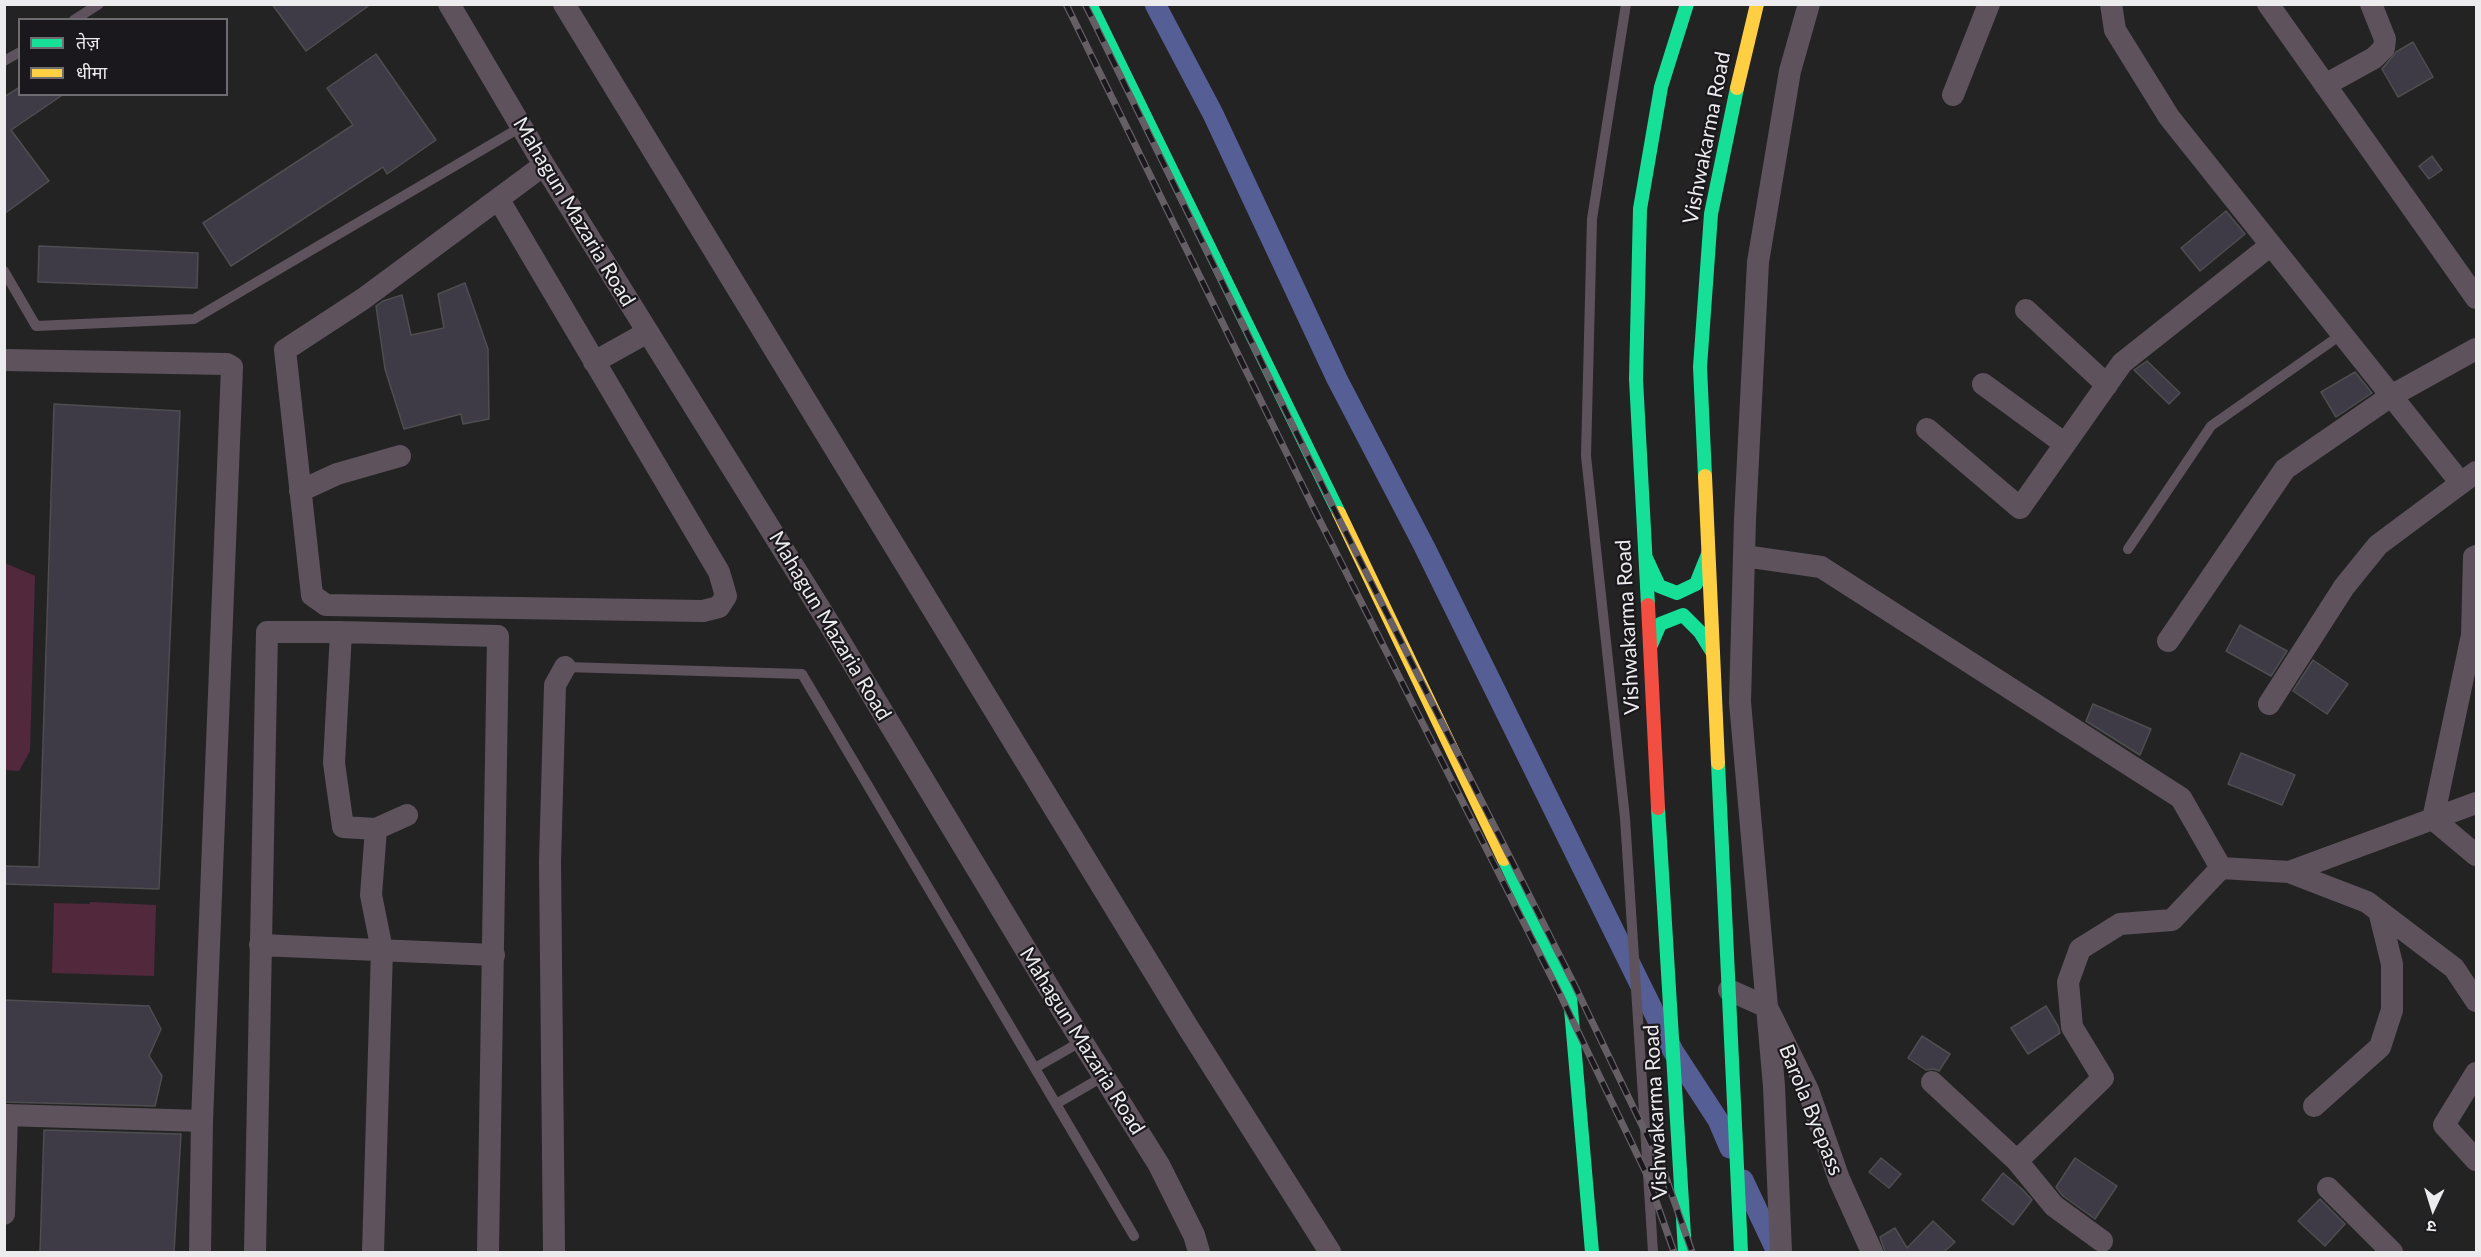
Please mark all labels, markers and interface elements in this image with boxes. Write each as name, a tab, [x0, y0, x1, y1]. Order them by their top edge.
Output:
legend	[18, 18, 228, 96]
text: तेज़	[76, 31, 100, 53]
street label: Vishwakarma Road	[1678, 50, 1736, 226]
text: धीमा	[76, 61, 107, 83]
street label: Mahagun Mazaria Road	[508, 113, 640, 311]
street label: Mahagun Mazaria Road	[764, 527, 896, 725]
street label: Vishwakarma Road	[1611, 539, 1645, 715]
street label: Mahagun Mazaria Road	[1014, 943, 1150, 1139]
street label: Vishwakarma Road	[1639, 1024, 1673, 1200]
street label: Barola Byepass	[1773, 1041, 1849, 1179]
north arrow	[2403, 1179, 2463, 1239]
text: उ	[2426, 1218, 2437, 1237]

